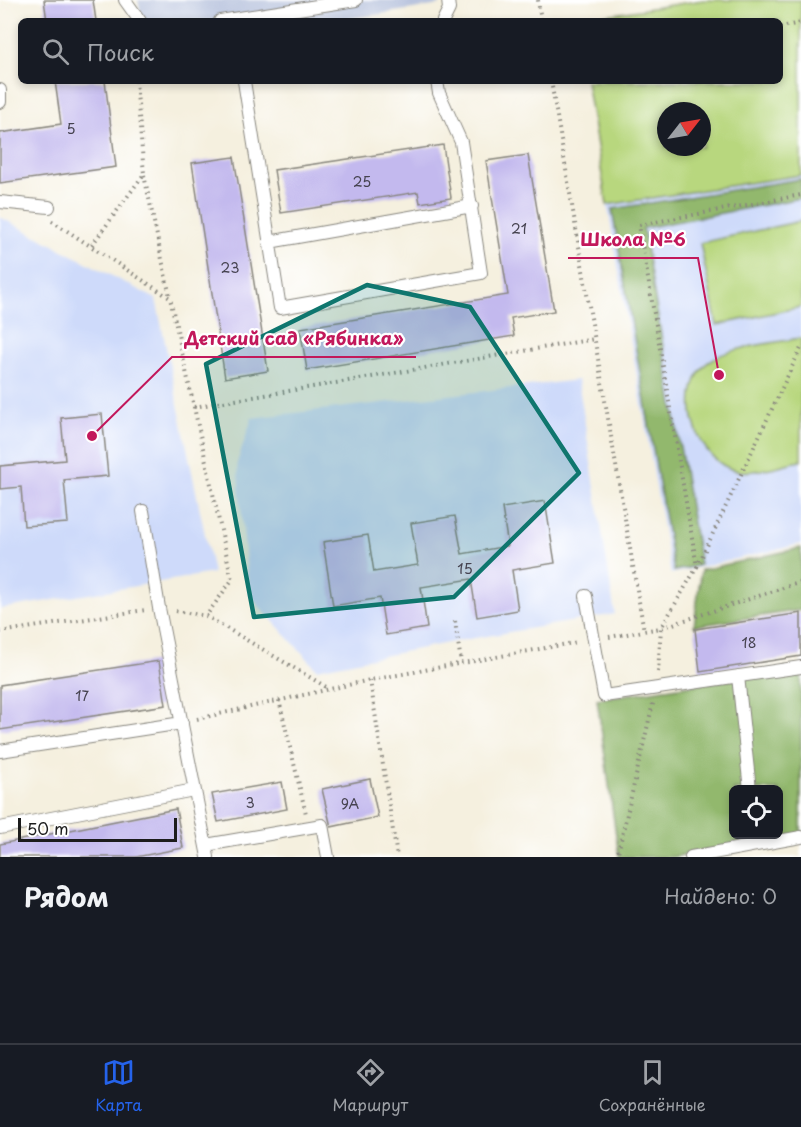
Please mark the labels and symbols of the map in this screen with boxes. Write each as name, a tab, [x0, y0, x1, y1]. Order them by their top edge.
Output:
north arrow	[657, 102, 711, 156]
house number: 5	[66, 118, 76, 139]
house number: 25	[353, 171, 371, 192]
house number: 21	[511, 218, 527, 239]
callout: Школа №6	[568, 222, 698, 258]
text: Школа №6	[580, 225, 686, 252]
house number: 23	[221, 257, 239, 278]
callout: Детский сад «Рябинка»	[172, 321, 416, 357]
text: Детский сад «Рябинка»	[183, 324, 404, 351]
house number: 15	[457, 558, 473, 579]
house number: 18	[741, 632, 757, 653]
house number: 17	[75, 685, 89, 706]
house number: 3	[245, 792, 255, 813]
house number: 9А	[341, 793, 360, 814]
scale bar	[18, 815, 177, 842]

